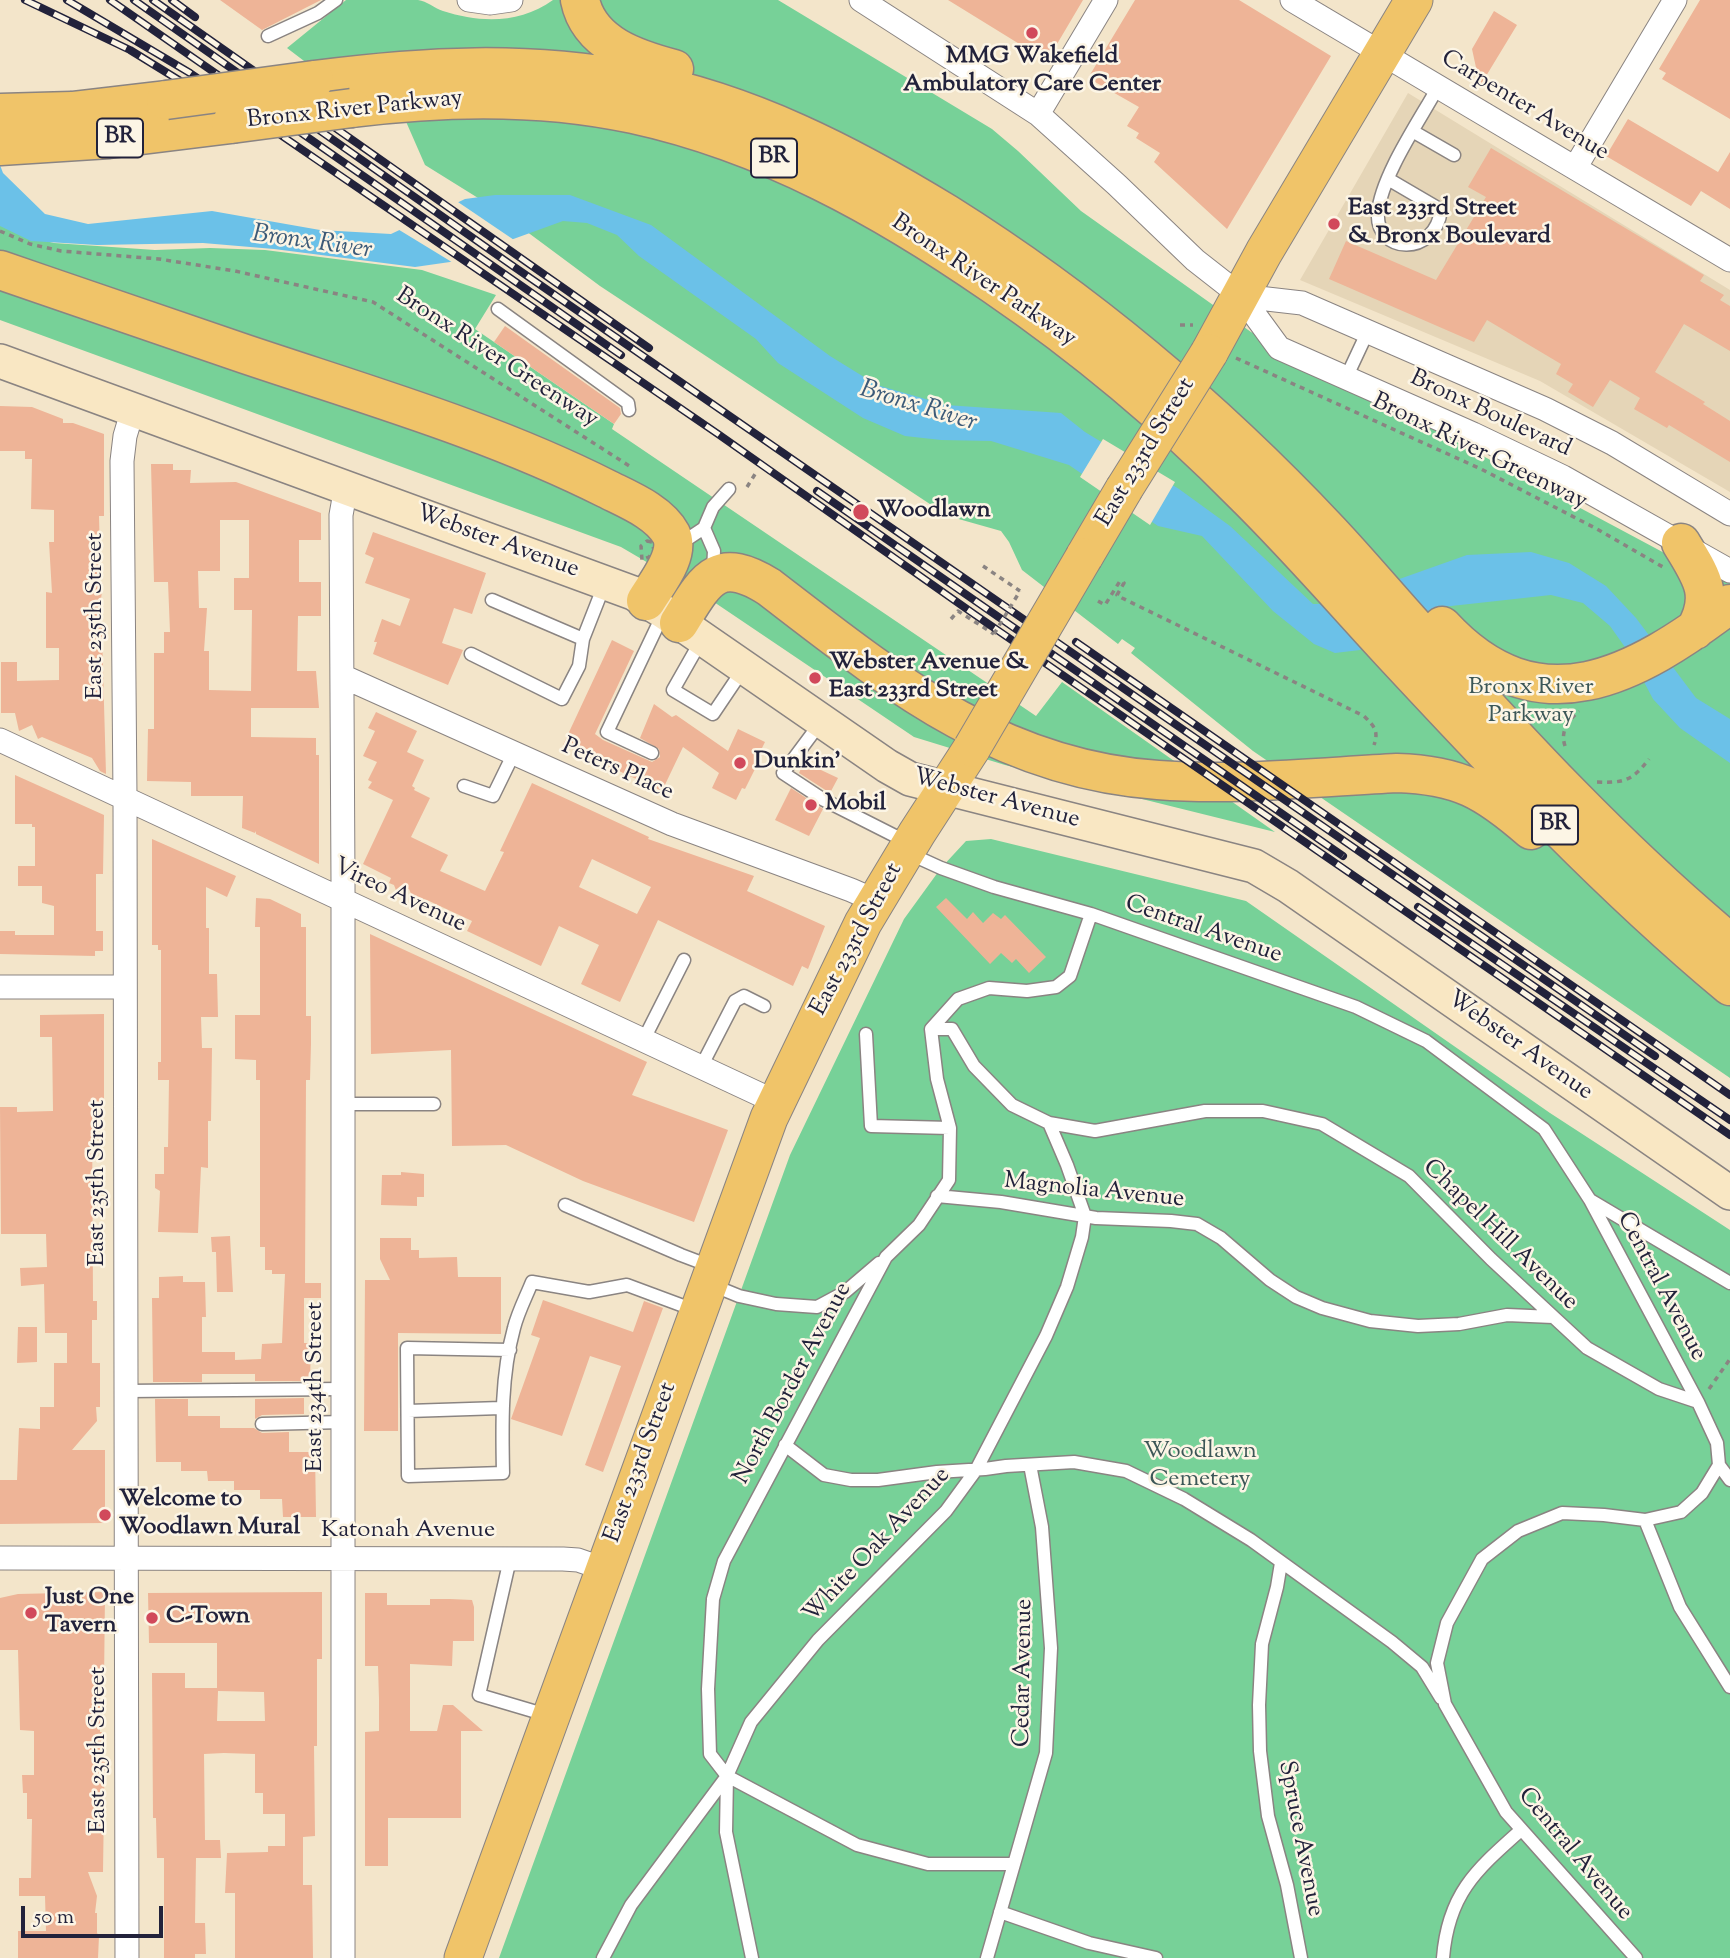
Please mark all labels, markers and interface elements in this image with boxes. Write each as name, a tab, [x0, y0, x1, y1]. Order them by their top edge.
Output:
marker: MMG Wakefield Ambulatory Care Center	[1024, 25, 1040, 41]
place label: MMG Wakefield Ambulatory Care Center	[903, 44, 1161, 100]
street label: Carpenter Avenue	[1435, 46, 1613, 168]
street label: Bronx River Parkway	[246, 85, 464, 137]
road number: BR	[97, 119, 143, 158]
road number: BR	[751, 139, 797, 178]
place label: East 233rd Street & Bronx Boulevard	[1348, 196, 1551, 252]
street label: Bronx River Parkway	[885, 209, 1081, 355]
marker: East 233rd Street & Bronx Boulevard	[1326, 216, 1342, 232]
water label: Bronx River	[250, 220, 374, 268]
street label: Bronx River Greenway	[389, 283, 603, 435]
street label: Bronx Boulevard	[1405, 365, 1575, 465]
street label: East 233rd Street	[1091, 373, 1203, 533]
water label: Bronx River	[856, 375, 980, 441]
street label: Bronx River Greenway	[1367, 388, 1591, 518]
place label: Woodlawn	[877, 498, 991, 526]
street label: Webster Avenue	[411, 500, 583, 586]
marker: Woodlawn	[851, 502, 871, 522]
street label: East 235th Street	[83, 533, 111, 699]
place label: Webster Avenue & East 233rd Street	[829, 650, 1028, 706]
marker: Webster Avenue & East 233rd Street	[807, 670, 823, 686]
park label: Bronx River Parkway	[1468, 675, 1594, 731]
street label: Peters Place	[557, 734, 677, 808]
place label: Dunkin'	[754, 749, 841, 777]
marker: Dunkin'	[732, 755, 748, 771]
street label: Webster Avenue	[909, 764, 1083, 836]
place label: Mobil	[825, 791, 886, 819]
marker: Mobil	[803, 797, 819, 813]
road number: BR	[1532, 806, 1578, 845]
street label: Vireo Avenue	[328, 854, 470, 940]
street label: East 233rd Street	[806, 859, 910, 1021]
street label: Central Avenue	[1121, 891, 1285, 971]
street label: Webster Avenue	[1440, 986, 1598, 1108]
street label: East 235th Street	[85, 1100, 113, 1266]
street label: Chapel Hill Avenue	[1415, 1154, 1583, 1318]
street label: Magnolia Avenue	[1002, 1168, 1186, 1216]
street label: Central Avenue	[1609, 1208, 1711, 1366]
street label: North Border Avenue	[729, 1278, 859, 1490]
street label: East 234th Street	[303, 1302, 331, 1472]
street label: East 233rd Street	[600, 1379, 684, 1547]
park label: Woodlawn Cemetery	[1143, 1439, 1257, 1495]
street label: White Oak Avenue	[799, 1462, 957, 1630]
place label: Welcome to Woodlawn Mural	[119, 1487, 300, 1543]
marker: Welcome to Woodlawn Mural	[97, 1507, 113, 1523]
street label: Katonah Avenue	[321, 1518, 495, 1546]
place label: Just One Tavern	[45, 1585, 134, 1641]
street label: Cedar Avenue	[1009, 1599, 1041, 1747]
place label: C-Town	[166, 1604, 250, 1632]
marker: Just One Tavern	[23, 1605, 39, 1621]
marker: C-Town	[144, 1610, 160, 1626]
street label: East 235th Street	[86, 1667, 114, 1833]
street label: Spruce Avenue	[1270, 1759, 1328, 1919]
street label: Central Avenue	[1510, 1783, 1638, 1927]
scale bar	[24, 1892, 166, 1936]
text: 50 m	[34, 1903, 74, 1933]

